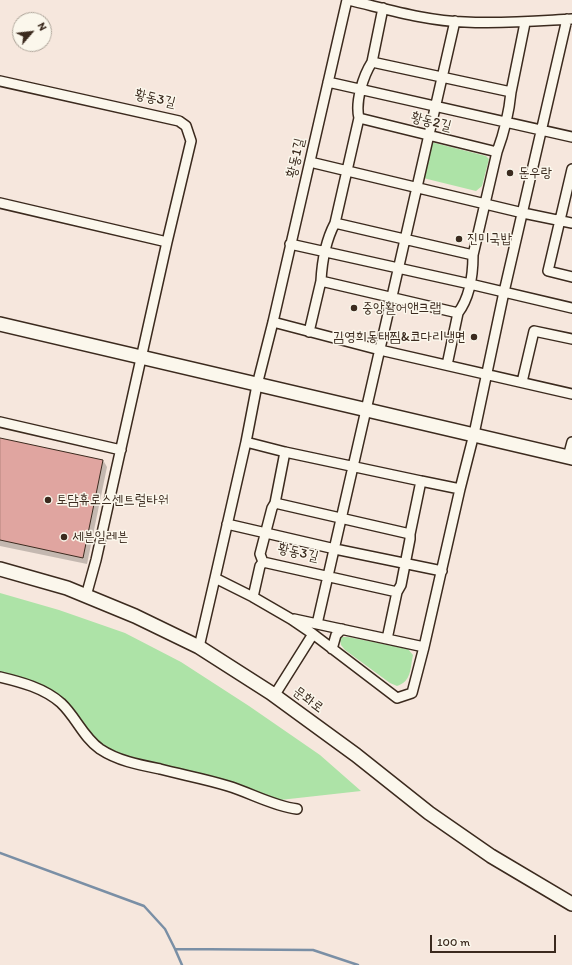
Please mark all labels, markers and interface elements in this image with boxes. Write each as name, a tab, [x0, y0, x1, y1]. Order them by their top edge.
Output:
north arrow	[12, 12, 52, 52]
text: N	[35, 20, 50, 33]
street label: 황동3길	[133, 86, 177, 112]
street label: 황동2길	[409, 109, 453, 135]
street label: 황동1길	[283, 136, 309, 180]
place label: 돈우랑	[518, 165, 552, 181]
marker: 돈우랑	[505, 168, 515, 178]
place label: 진미국밥	[467, 231, 512, 247]
marker: 진미국밥	[454, 234, 464, 244]
place label: 중앙활어앤크랩	[362, 300, 441, 316]
marker: 중앙활어앤크랩	[349, 303, 359, 313]
place label: 김영희동태찜&코다리냉면	[333, 329, 466, 345]
marker: 김영희동태찜&코다리냉면	[469, 332, 479, 342]
place label: 토담휴로스센트럴타워	[56, 492, 169, 508]
marker: 토담휴로스센트럴타워	[43, 495, 53, 505]
place label: 세븐일레븐	[72, 529, 128, 545]
marker: 세븐일레븐	[59, 532, 69, 542]
street label: 황동3길	[276, 540, 320, 566]
street label: 문화로	[289, 683, 327, 717]
scale bar	[432, 927, 558, 953]
text: 100 m	[437, 935, 470, 949]

